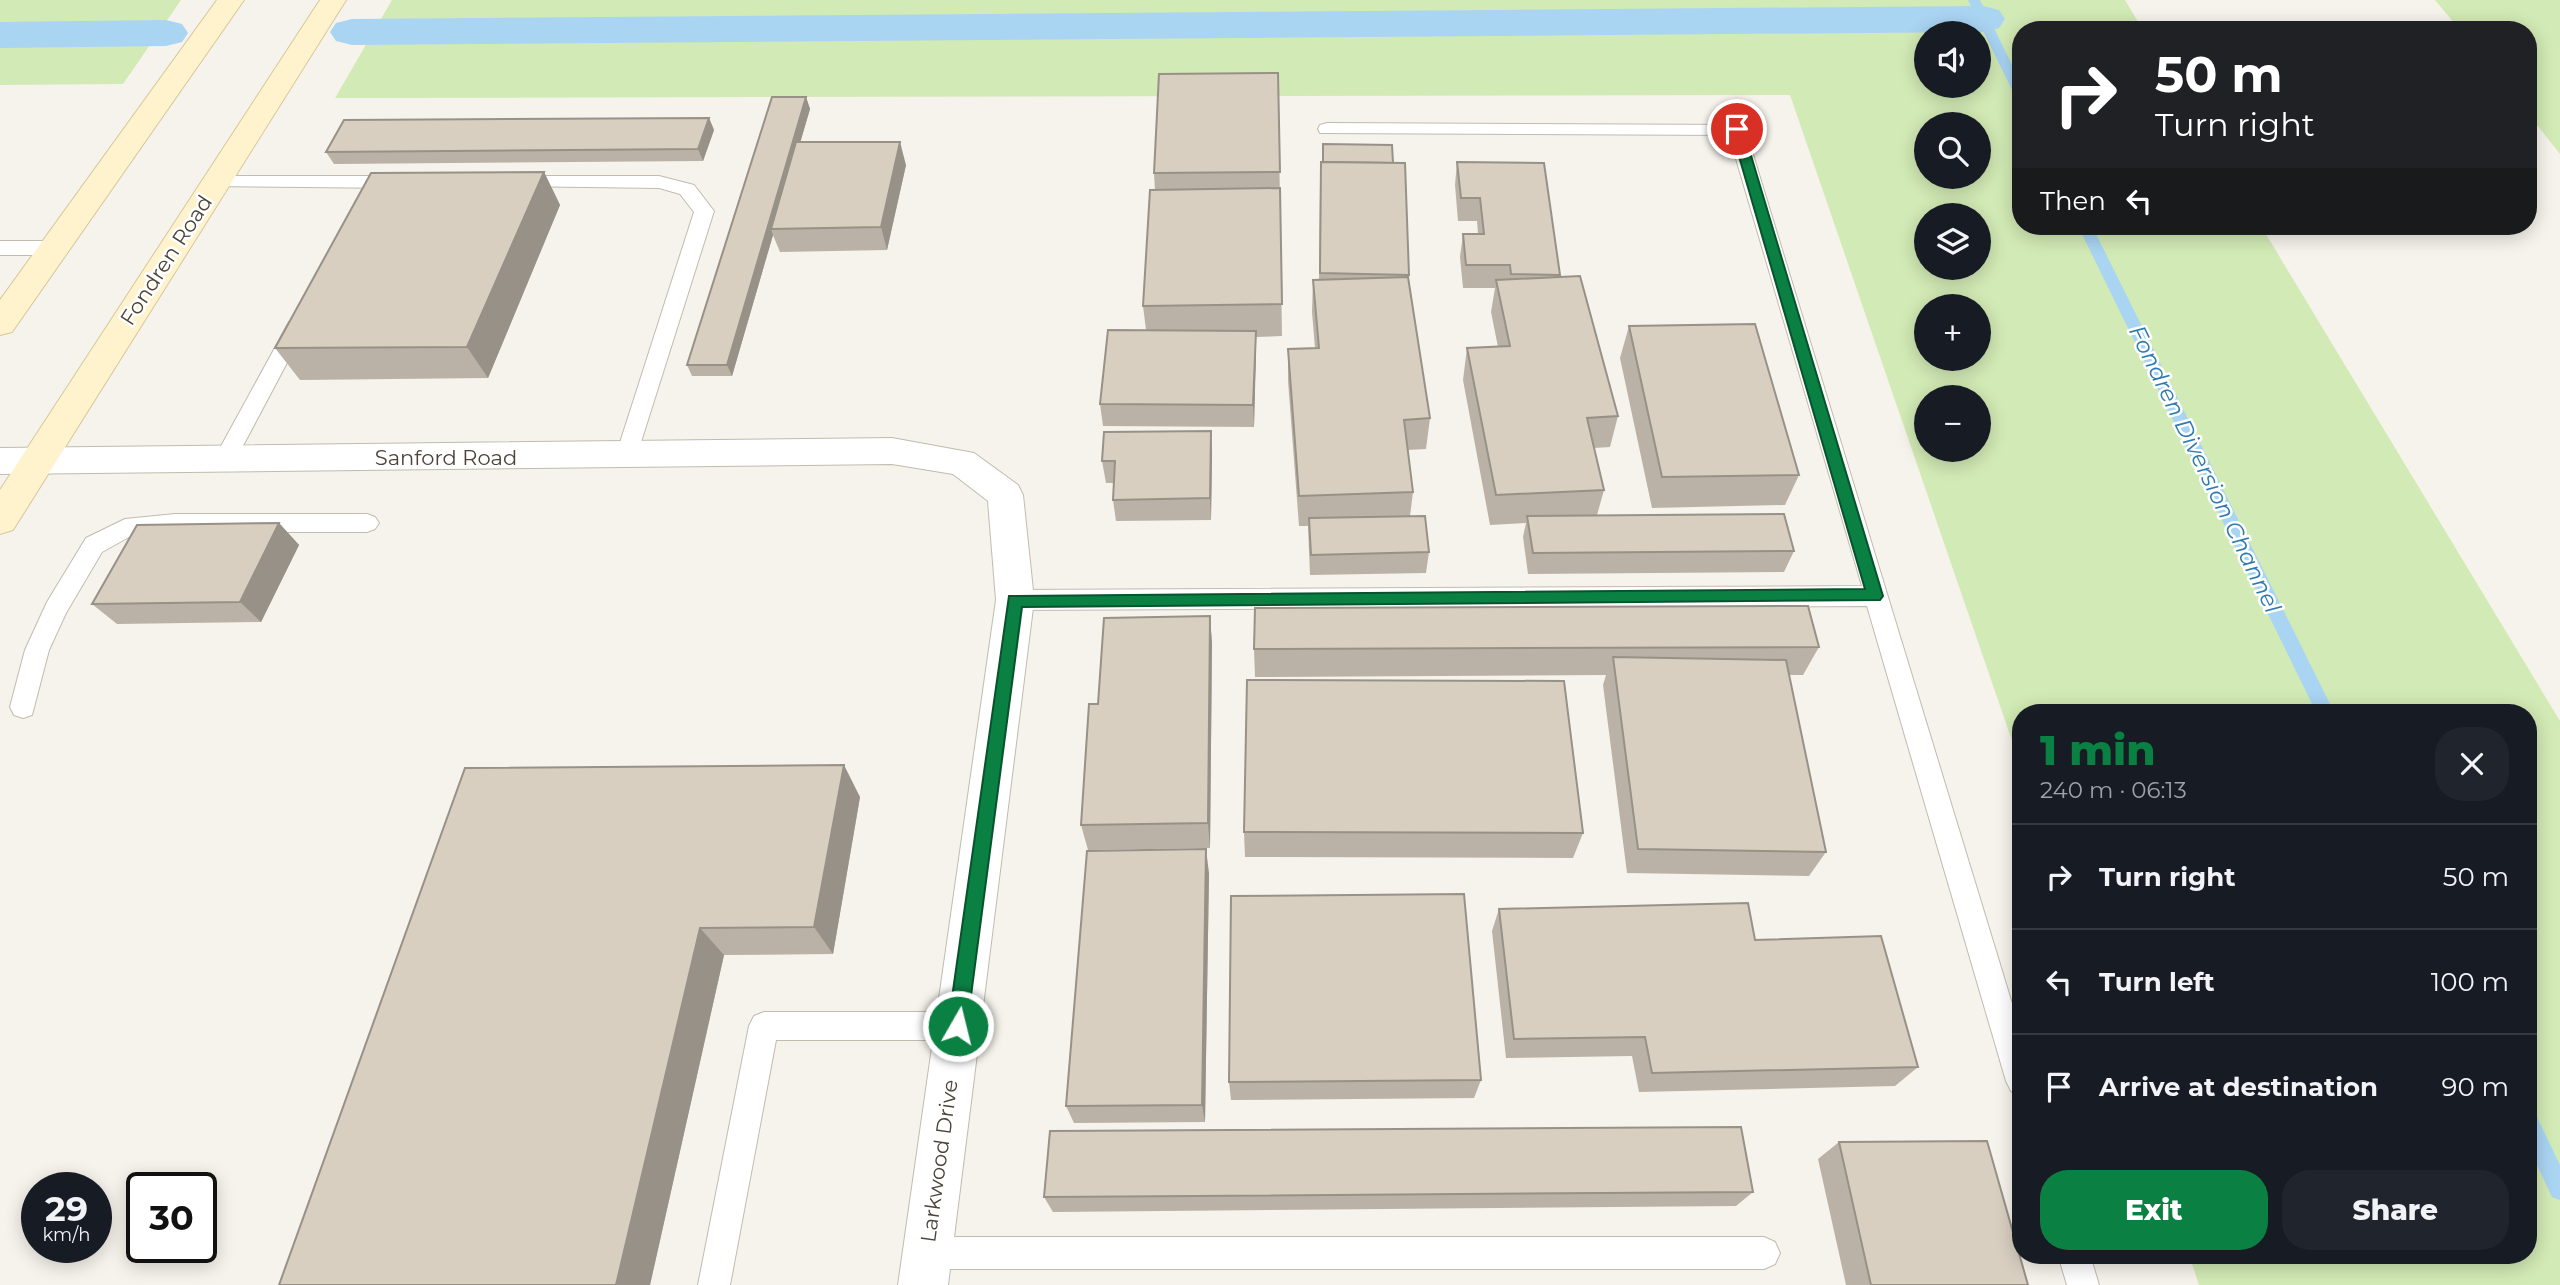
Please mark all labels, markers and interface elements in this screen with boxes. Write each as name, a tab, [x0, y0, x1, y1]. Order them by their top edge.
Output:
map controls	[1914, 21, 1991, 462]
button: sound	[1914, 21, 1991, 98]
text: 50 m	[2155, 45, 2283, 104]
icon: right	[2040, 49, 2131, 140]
pin	[1707, 99, 1767, 159]
text: Turn right	[2155, 105, 2315, 144]
icon: arrive	[1718, 110, 1756, 148]
button: search	[1914, 112, 1991, 189]
icon: left	[2120, 182, 2158, 220]
text: Then	[2040, 185, 2106, 217]
street label: Fondren Road	[115, 190, 217, 330]
button: layers	[1914, 203, 1991, 280]
button: +	[1914, 294, 1991, 371]
water label: Fondren Diversion Channel	[2123, 321, 2287, 618]
button: −	[1914, 385, 1991, 462]
street label: Sanford Road	[375, 445, 517, 470]
text: 1 min	[2040, 724, 2156, 776]
button: close	[2435, 727, 2509, 801]
text: 240 m · 06:13	[2040, 776, 2187, 804]
icon: right	[2040, 858, 2078, 896]
text: Turn right	[2099, 861, 2235, 893]
text: 50 m	[2443, 861, 2509, 893]
icon: left	[2040, 963, 2078, 1001]
text: Turn left	[2099, 966, 2215, 998]
text: 100 m	[2431, 966, 2509, 998]
position arrow	[921, 989, 995, 1063]
icon: arrive	[2040, 1068, 2078, 1106]
text: Arrive at destination	[2099, 1071, 2378, 1103]
text: 90 m	[2442, 1071, 2509, 1103]
street label: Larkwood Drive	[915, 1078, 963, 1244]
button: Exit	[2040, 1170, 2268, 1250]
button: Share	[2282, 1170, 2509, 1250]
speed limit sign: 30	[126, 1172, 217, 1263]
text: 29	[45, 1187, 88, 1230]
text: km/h	[42, 1224, 91, 1246]

